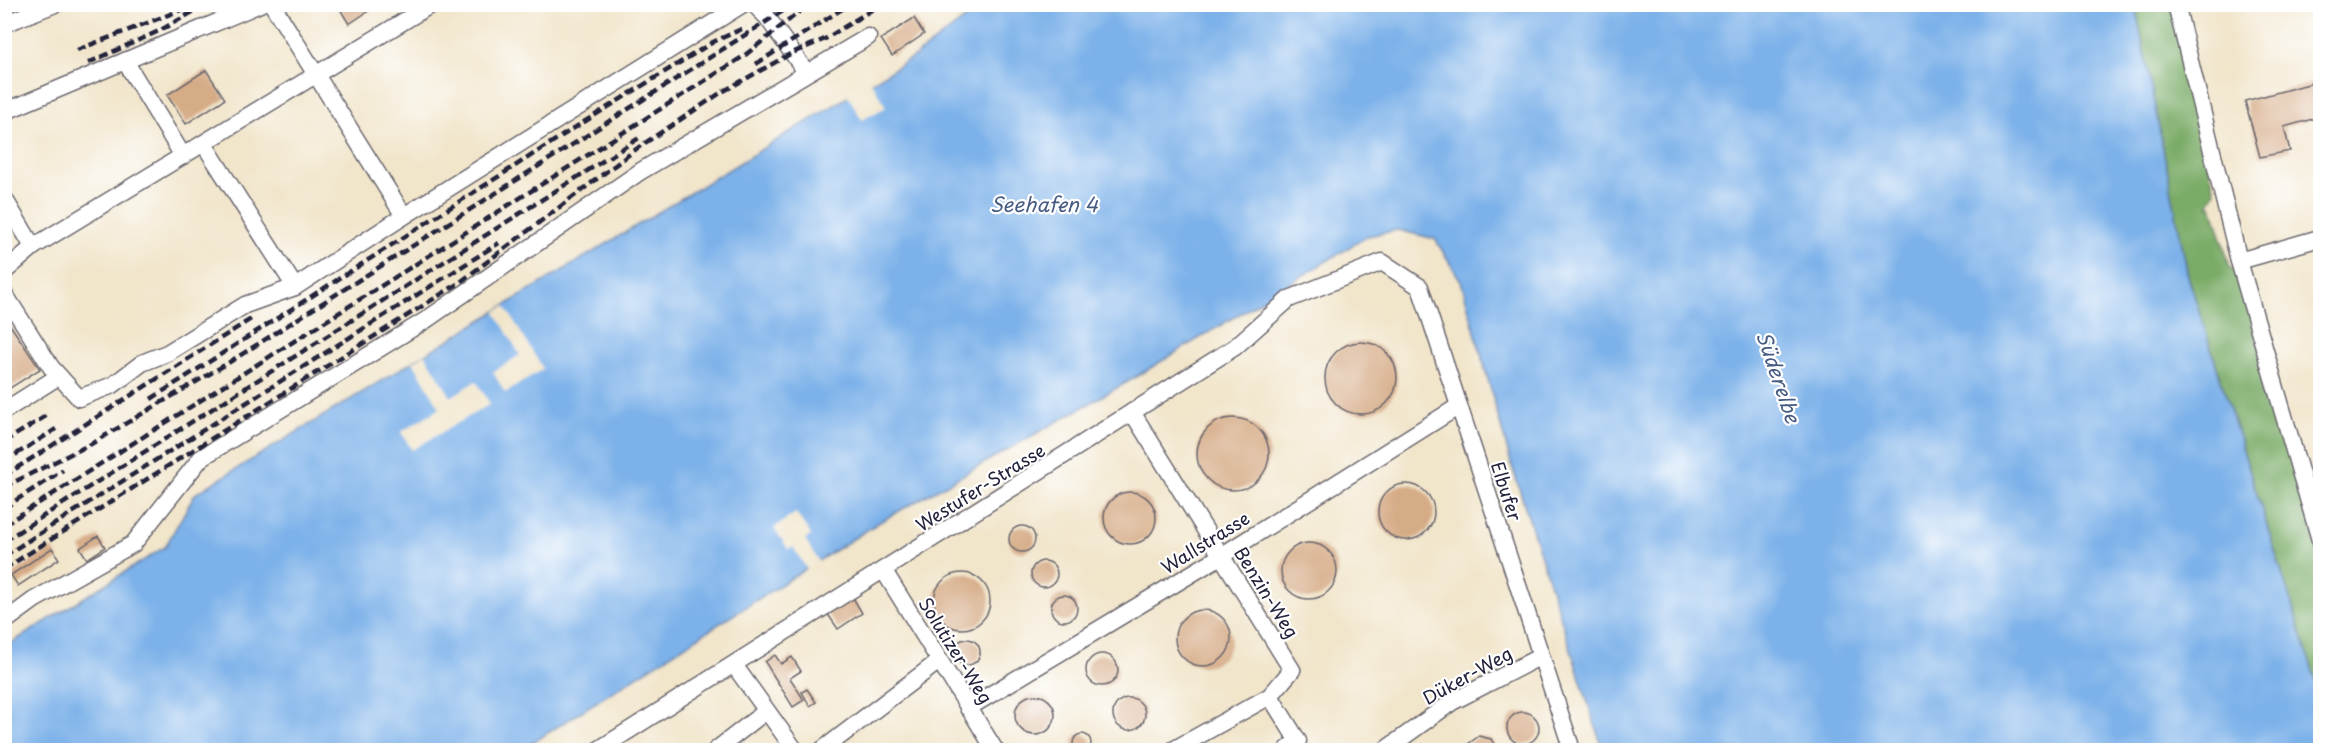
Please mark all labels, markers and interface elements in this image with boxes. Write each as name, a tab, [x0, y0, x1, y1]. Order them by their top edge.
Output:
water label: Seehafen 4	[990, 189, 1099, 219]
water label: Süderelbe	[1749, 327, 1809, 428]
street label: Westufer-Strasse	[910, 436, 1050, 538]
street label: Elbufer	[1485, 458, 1529, 525]
street label: Wallstrasse	[1155, 504, 1255, 580]
street label: Benzin-Weg	[1228, 541, 1306, 643]
street label: Solutizer-Weg	[912, 591, 1000, 709]
street label: Düker-Weg	[1417, 639, 1517, 711]

